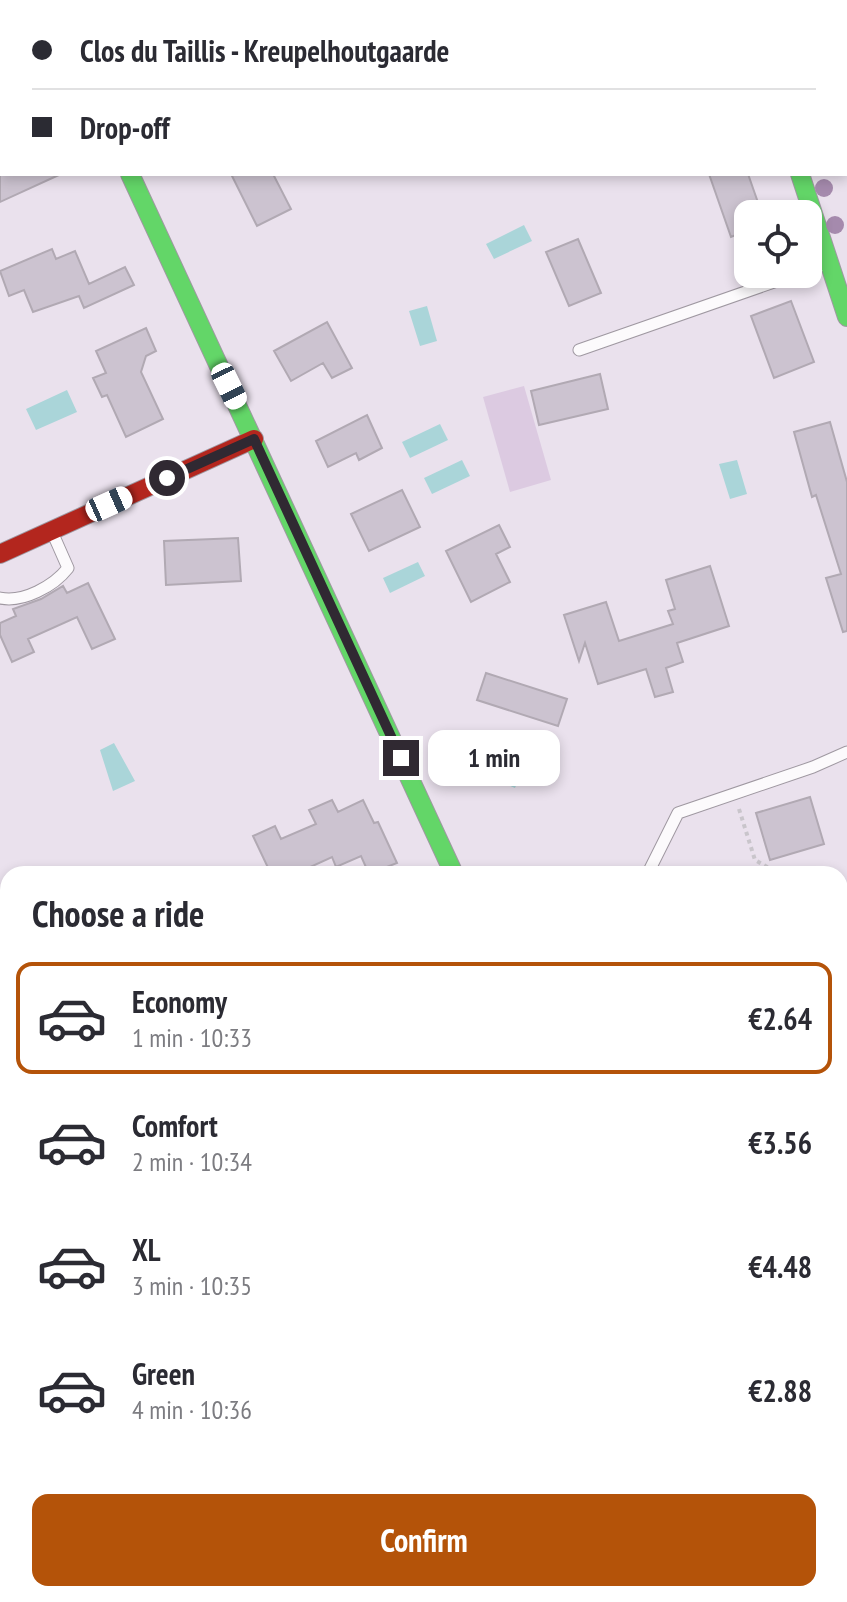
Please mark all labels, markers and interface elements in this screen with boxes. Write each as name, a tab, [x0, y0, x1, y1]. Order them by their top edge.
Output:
text: Clos du Taillis - Kreupelhoutgaarde	[80, 31, 449, 70]
text: Drop-off	[80, 108, 170, 147]
map controls	[734, 200, 822, 288]
button: locate	[734, 200, 822, 288]
car	[208, 359, 250, 413]
route start	[149, 460, 185, 496]
car	[82, 483, 136, 525]
callout: 1 min	[429, 730, 561, 786]
route end	[383, 740, 419, 776]
text: 1 min	[468, 741, 520, 774]
text: Choose a ride	[32, 890, 204, 937]
icon: car	[36, 982, 108, 1054]
text: Economy	[132, 982, 227, 1021]
text: €2.64	[748, 999, 812, 1038]
text: 1 min · 10:33	[132, 1021, 252, 1054]
icon: car	[36, 1106, 108, 1178]
text: Comfort	[132, 1106, 218, 1145]
text: €3.56	[748, 1123, 812, 1162]
text: 2 min · 10:34	[132, 1145, 252, 1178]
icon: car	[36, 1230, 108, 1302]
text: XL	[132, 1230, 161, 1269]
text: €4.48	[748, 1247, 812, 1286]
text: 3 min · 10:35	[132, 1269, 252, 1302]
icon: car	[36, 1354, 108, 1426]
text: Green	[132, 1354, 195, 1393]
text: €2.88	[748, 1371, 812, 1410]
text: 4 min · 10:36	[132, 1393, 252, 1426]
button: Confirm	[32, 1494, 816, 1586]

